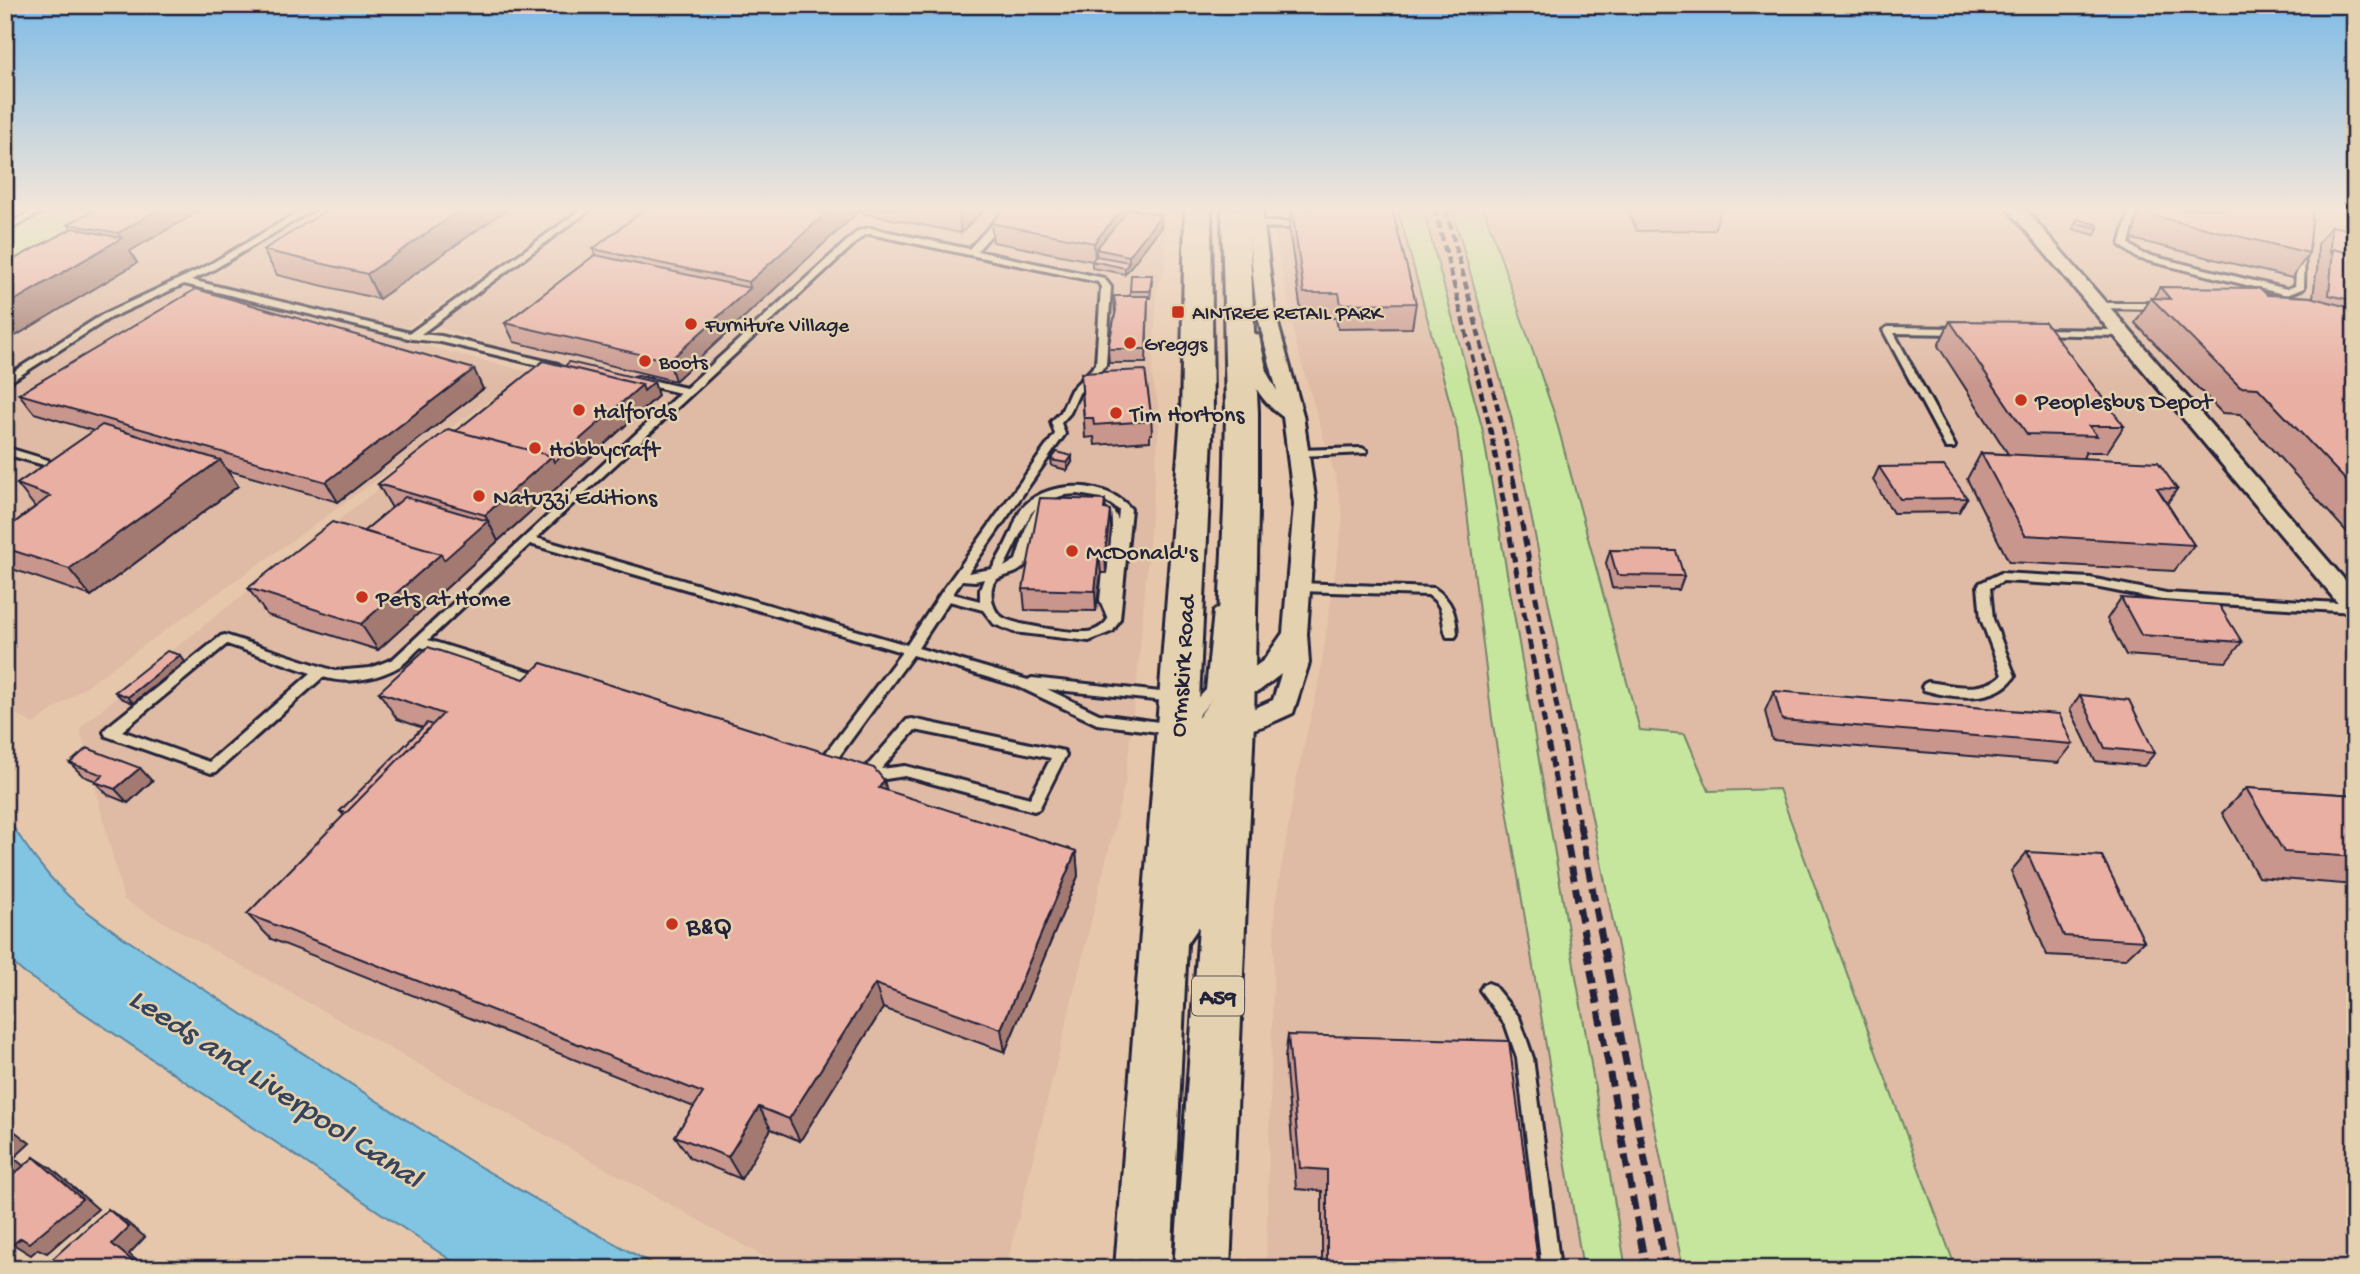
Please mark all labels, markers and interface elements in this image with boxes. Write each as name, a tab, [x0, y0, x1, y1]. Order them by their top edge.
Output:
place label: AINTREE RETAIL PARK	[1192, 303, 1385, 328]
marker: AINTREE RETAIL PARK	[1170, 304, 1186, 320]
place label: Furniture Village	[704, 315, 850, 340]
marker: Furniture Village	[683, 316, 699, 332]
place label: Greggs	[1144, 334, 1208, 359]
marker: Greggs	[1122, 335, 1138, 351]
place label: Boots	[658, 352, 709, 377]
marker: Boots	[637, 353, 653, 369]
place label: Peoplesbus Depot	[2034, 389, 2214, 418]
marker: Peoplesbus Depot	[2013, 392, 2029, 408]
place label: Halfords	[593, 399, 678, 428]
marker: Halfords	[571, 402, 587, 418]
place label: Tim Hortons	[1128, 402, 1245, 431]
marker: Tim Hortons	[1108, 405, 1124, 421]
place label: Hobbycraft	[549, 437, 662, 466]
marker: Hobbycraft	[527, 440, 543, 456]
place label: Natuzzi Editions	[493, 485, 658, 514]
marker: Natuzzi Editions	[471, 488, 487, 504]
place label: McDonald's	[1086, 540, 1199, 569]
marker: McDonald's	[1064, 543, 1080, 559]
place label: Pets at Home	[375, 586, 511, 615]
marker: Pets at Home	[354, 589, 370, 605]
street label: Ormskirk Road	[1165, 592, 1204, 738]
place label: B&Q	[685, 912, 732, 945]
marker: B&Q	[664, 916, 680, 932]
road number: A59	[1192, 976, 1244, 1015]
water label: Leeds and Liverpool Canal	[121, 981, 429, 1200]

